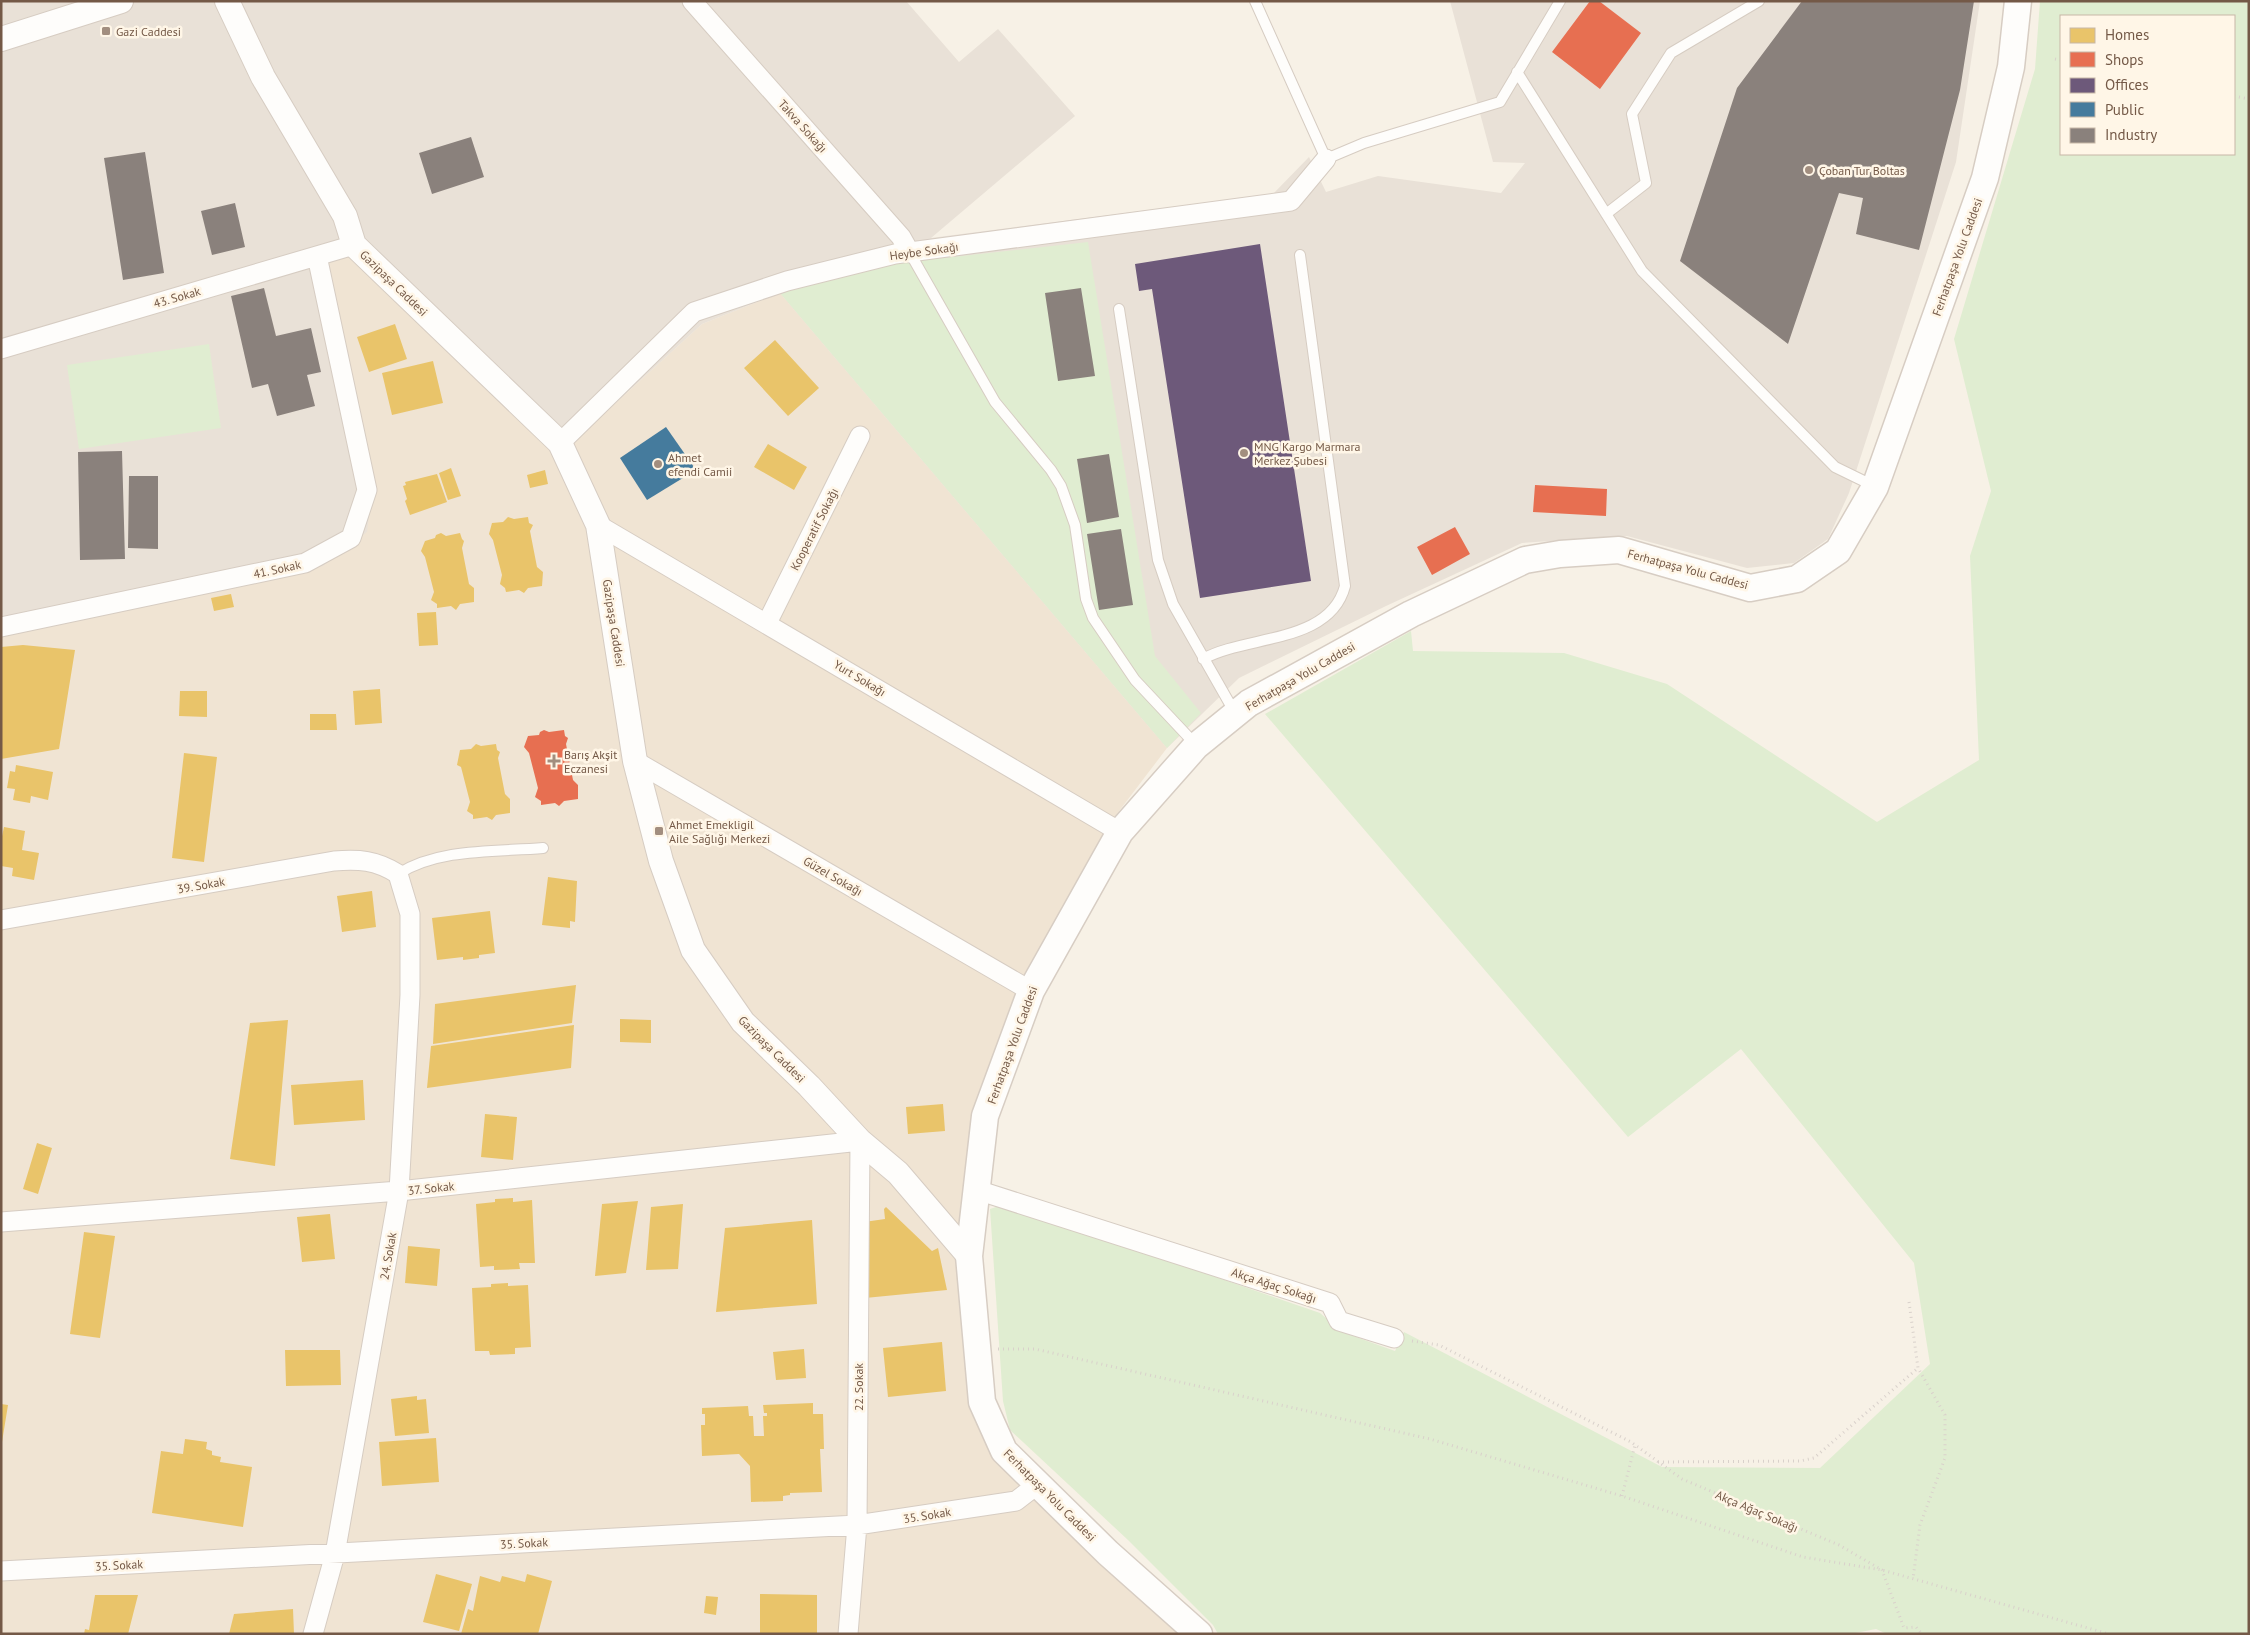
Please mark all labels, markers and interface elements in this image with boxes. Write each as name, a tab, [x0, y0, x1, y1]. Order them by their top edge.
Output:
legend	[2060, 15, 2235, 155]
place label: Gazi Caddesi	[116, 24, 181, 39]
marker: Gazi Caddesi	[100, 25, 112, 37]
text: Homes	[2105, 25, 2149, 44]
text: Shops	[2105, 50, 2144, 69]
text: Offices	[2105, 75, 2149, 94]
street label: Takva Sokağı	[775, 96, 831, 156]
text: Public	[2105, 100, 2144, 119]
text: Industry	[2105, 125, 2157, 144]
place label: Çoban Tur Boltas	[1819, 163, 1905, 178]
marker: Çoban Tur Boltas	[1803, 164, 1815, 176]
street label: Ferhatpaşa Yolu Caddesi	[1929, 196, 1985, 318]
street label: Heybe Sokağı	[889, 239, 959, 263]
street label: Gazipaşa Caddesi	[357, 247, 431, 319]
street label: 43. Sokak	[152, 283, 202, 311]
place label: MNG Kargo Marmara Merkez Şubesi	[1254, 439, 1361, 468]
marker: MNG Kargo Marmara Merkez Şubesi	[1238, 447, 1250, 459]
place label: Ahmet efendi Camii	[668, 450, 732, 479]
marker: Ahmet efendi Camii	[652, 458, 664, 470]
street label: Kooperatif Sokağı	[787, 485, 841, 573]
street label: Ferhatpaşa Yolu Caddesi	[1626, 546, 1750, 592]
street label: 41. Sokak	[252, 557, 302, 581]
street label: Gazipaşa Caddesi	[600, 578, 628, 668]
street label: Ferhatpaşa Yolu Caddesi	[1242, 638, 1358, 714]
street label: Yurt Sokağı	[831, 657, 889, 699]
place label: Barış Akşit Eczanesi	[564, 747, 617, 776]
marker: Barış Akşit Eczanesi	[548, 755, 560, 767]
place label: Ahmet Emekligil Aile Sağlığı Merkezi	[669, 817, 770, 846]
marker: Ahmet Emekligil Aile Sağlığı Merkezi	[653, 825, 665, 837]
street label: Güzel Sokağı	[801, 853, 865, 899]
street label: 39. Sokak	[176, 873, 226, 897]
street label: Ferhatpaşa Yolu Caddesi	[984, 984, 1040, 1106]
street label: Gazipaşa Caddesi	[735, 1012, 809, 1086]
street label: 37. Sokak	[407, 1178, 455, 1198]
street label: 24. Sokak	[376, 1231, 400, 1281]
street label: Akça Ağaç Sokağı	[1230, 1264, 1318, 1306]
street label: 22. Sokak	[851, 1363, 866, 1411]
street label: Ferhatpaşa Yolu Caddesi	[1001, 1446, 1099, 1544]
street label: Akça Ağaç Sokağı	[1713, 1487, 1801, 1535]
street label: 35. Sokak	[902, 1504, 952, 1526]
street label: 35. Sokak	[500, 1534, 549, 1552]
street label: 35. Sokak	[95, 1556, 144, 1574]

